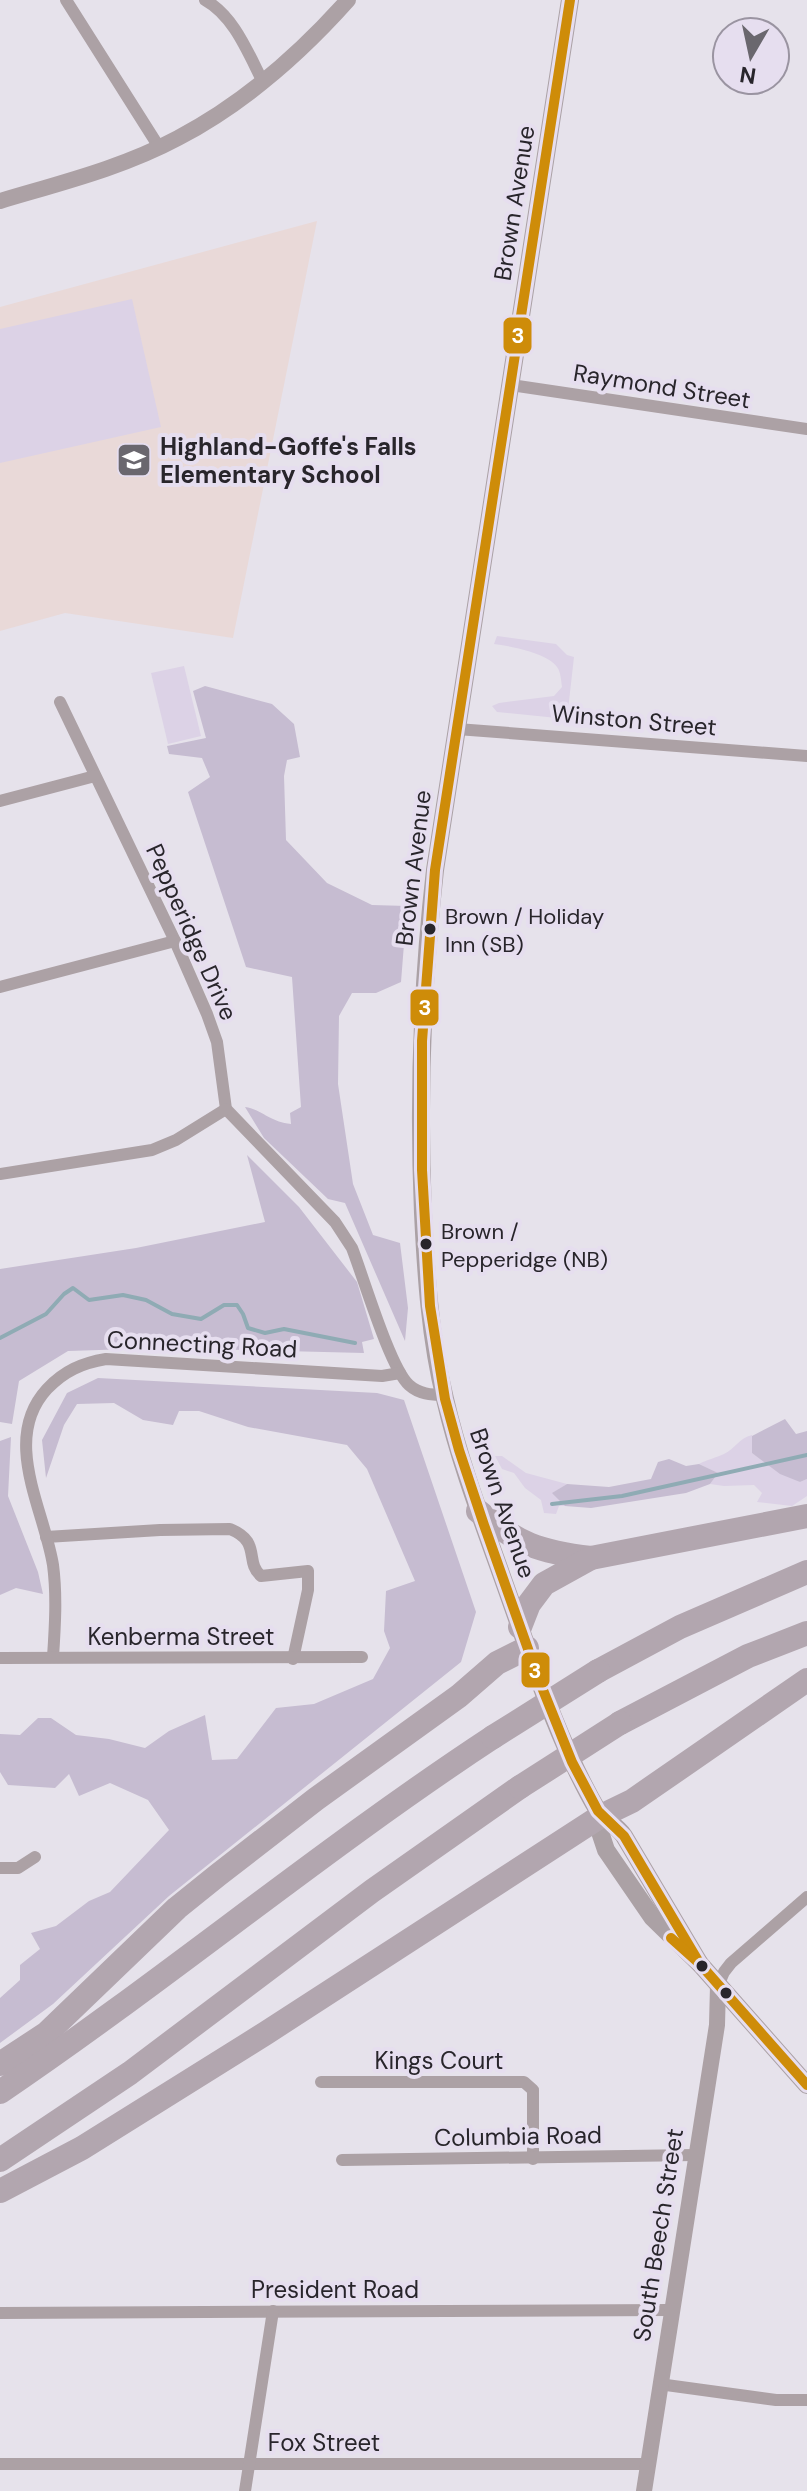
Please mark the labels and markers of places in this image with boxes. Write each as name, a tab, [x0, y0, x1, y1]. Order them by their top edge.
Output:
place label: Highland-Goffe's Falls Elementary School	[160, 431, 417, 490]
school or university icon: Highland-Goffe's Falls Elementary School	[115, 441, 153, 479]
place label: Brown / Holiday Inn (SB)	[445, 902, 604, 959]
marker: Brown / Holiday Inn (SB)	[422, 921, 438, 937]
place label: Brown / Pepperidge (NB)	[441, 1217, 608, 1274]
marker: Brown / Pepperidge (NB)	[418, 1236, 434, 1252]
unlabelled marker	[694, 1958, 710, 1974]
unlabelled marker	[718, 1985, 734, 2001]

